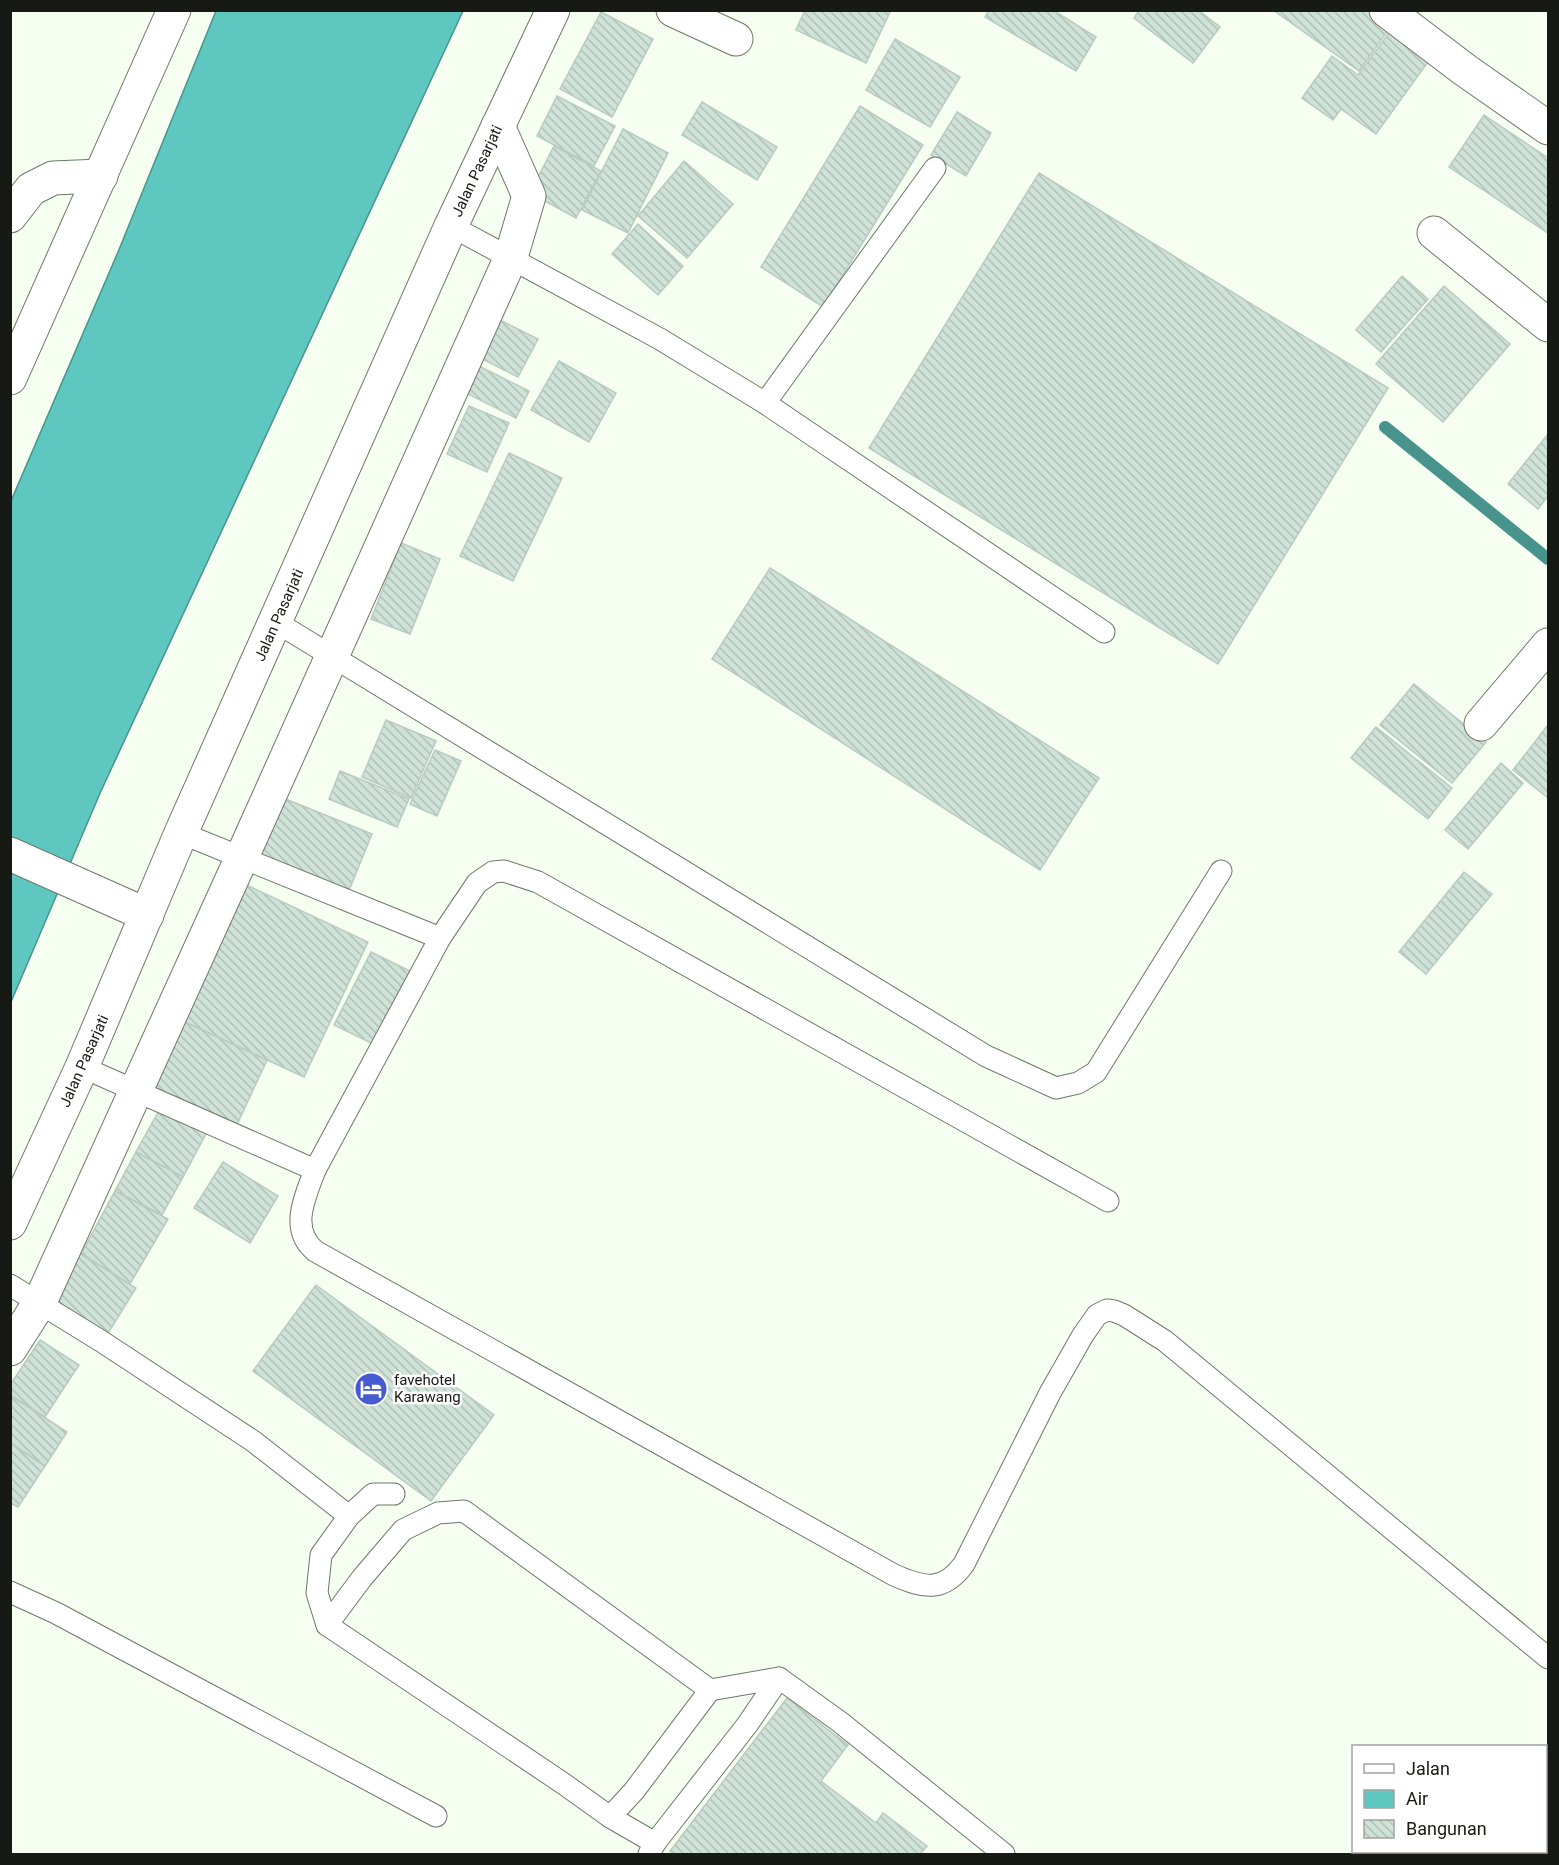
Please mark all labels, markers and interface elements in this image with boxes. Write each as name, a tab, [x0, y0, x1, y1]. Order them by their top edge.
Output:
street label: Jalan Pasarjati	[448, 122, 506, 220]
street label: Jalan Pasarjati	[251, 566, 307, 664]
street label: Jalan Pasarjati	[56, 1012, 112, 1110]
hotel icon: favehotel Karawang	[353, 1371, 389, 1407]
place label: favehotel Karawang	[394, 1371, 461, 1406]
legend	[1352, 1745, 1547, 1853]
text: Jalan	[1406, 1758, 1450, 1779]
text: Air	[1406, 1788, 1428, 1809]
text: Bangunan	[1406, 1818, 1487, 1839]

